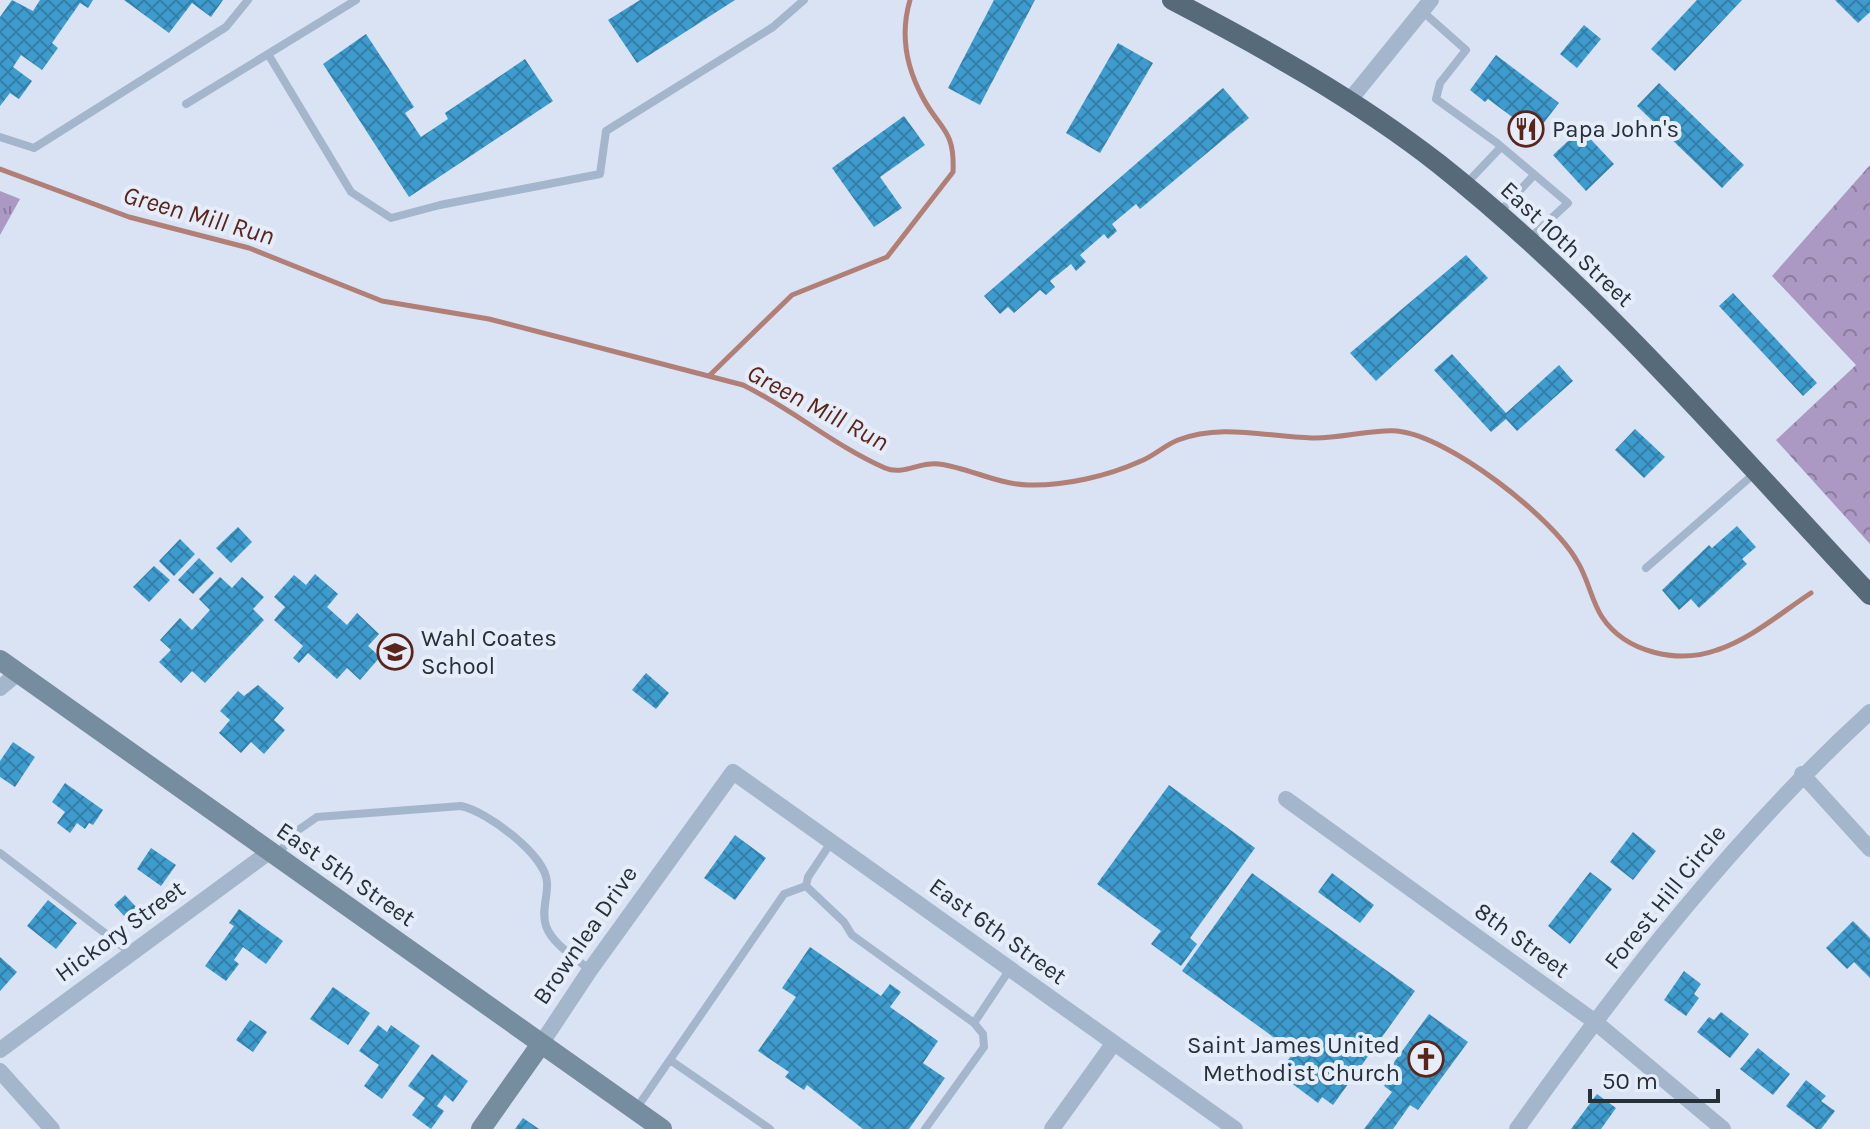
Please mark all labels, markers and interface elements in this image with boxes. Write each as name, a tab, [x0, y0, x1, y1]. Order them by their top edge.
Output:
restaurant icon: Papa John's	[1507, 110, 1545, 148]
place label: Papa John's	[1552, 115, 1679, 143]
street label: East 10th Street	[1495, 175, 1639, 313]
water label: Green Mill Run	[120, 179, 278, 252]
water label: Green Mill Run	[742, 357, 894, 458]
place label: Wahl Coates School	[421, 624, 557, 680]
school or university icon: Wahl Coates School	[376, 633, 414, 671]
street label: East 5th Street	[271, 816, 421, 932]
street label: Forest Hill Circle	[1598, 819, 1732, 975]
street label: Brownlea Drive	[527, 860, 643, 1010]
street label: East 6th Street	[924, 872, 1072, 990]
street label: Hickory Street	[50, 875, 190, 987]
street label: 8th Street	[1469, 896, 1575, 984]
place label: Saint James United Methodist Church	[1187, 1031, 1400, 1087]
church icon: Saint James United Methodist Church	[1407, 1040, 1445, 1078]
scale bar	[1590, 1053, 1718, 1103]
text: 50 m	[1602, 1067, 1658, 1095]

